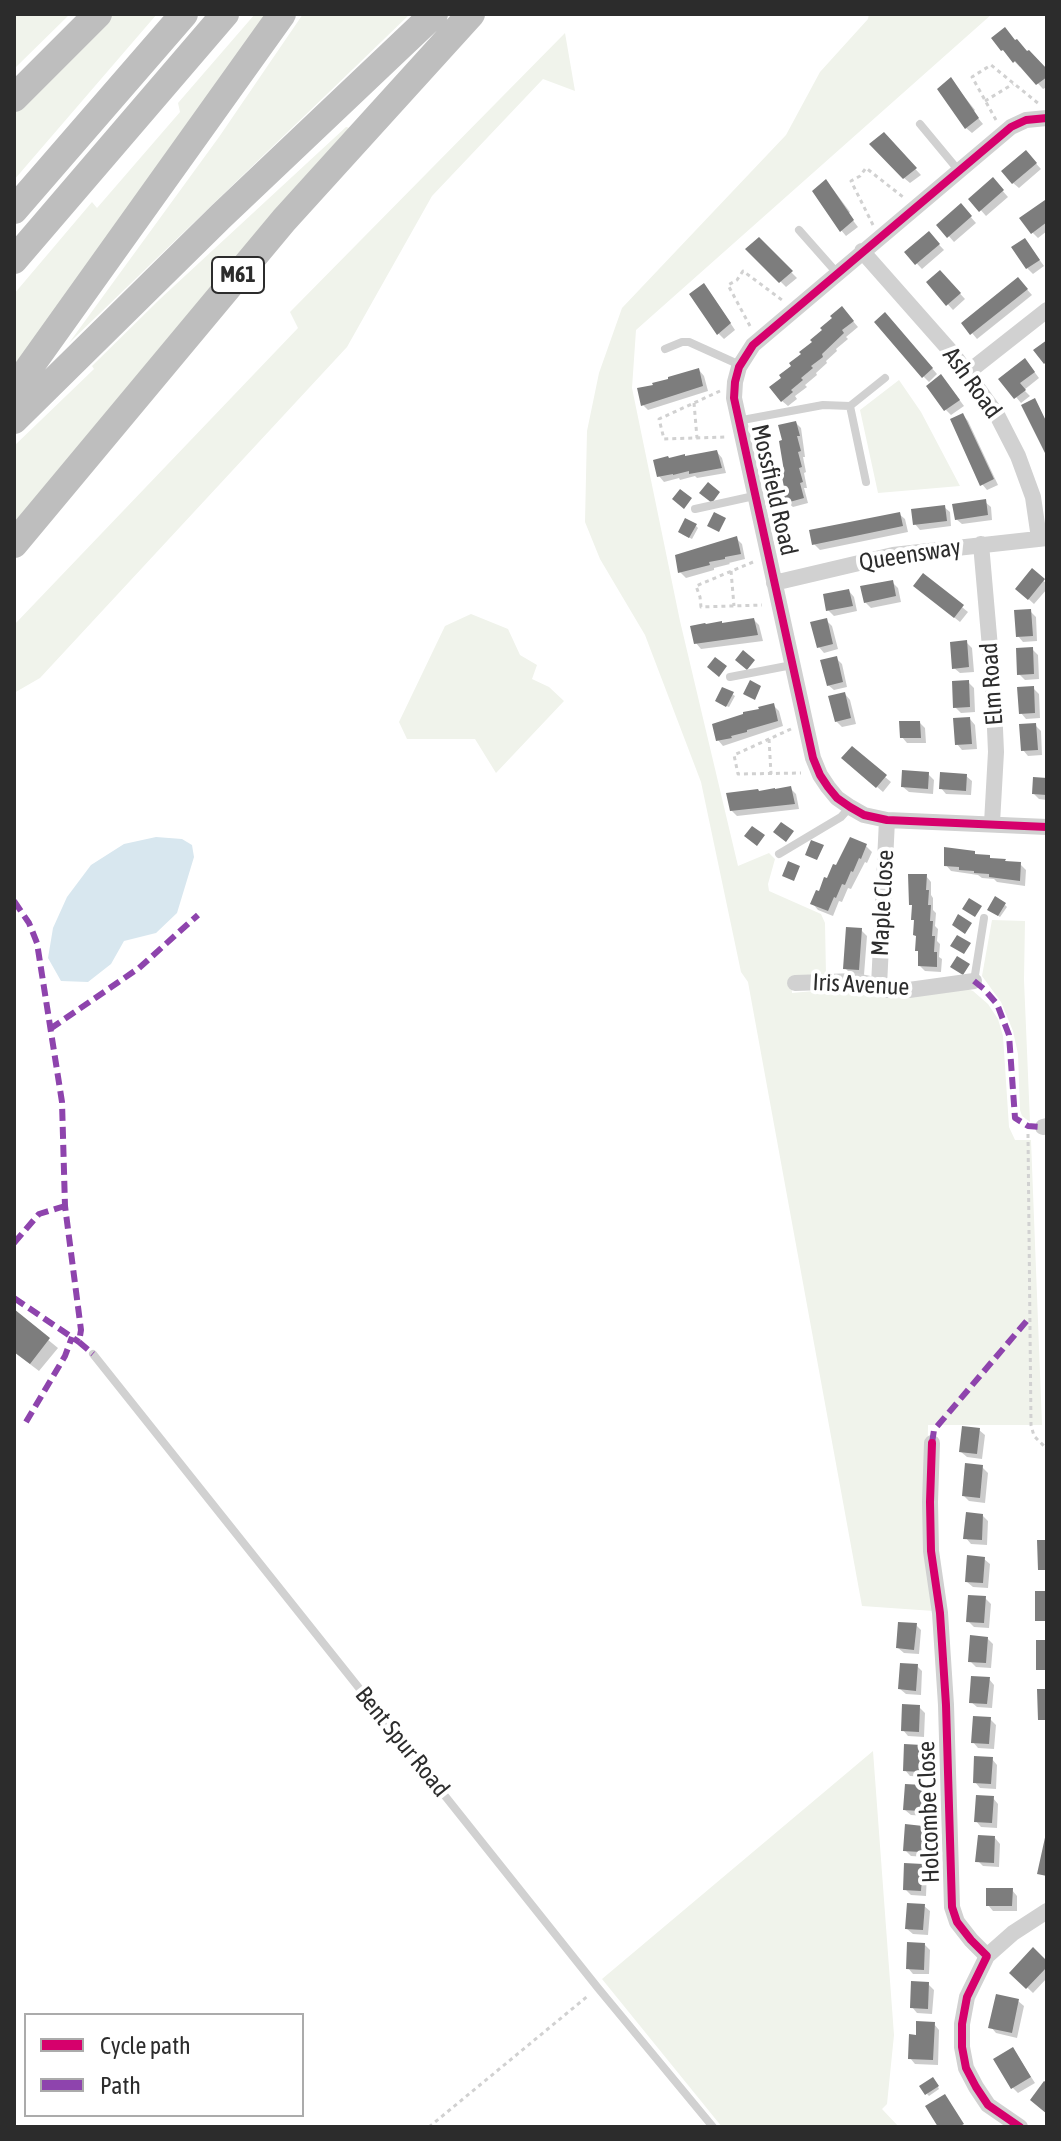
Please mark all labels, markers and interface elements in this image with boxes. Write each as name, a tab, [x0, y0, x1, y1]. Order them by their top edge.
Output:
road number: M61	[212, 257, 264, 293]
street label: Ash Road	[937, 342, 1007, 424]
street label: Mossfield Road	[745, 422, 803, 558]
street label: Queensway	[857, 533, 963, 577]
street label: Elm Road	[975, 642, 1009, 726]
street label: Maple Close	[866, 849, 900, 957]
street label: Iris Avenue	[812, 968, 910, 1002]
street label: Bent Spur Road	[349, 1681, 455, 1803]
street label: Holcombe Close	[912, 1741, 946, 1883]
legend	[24, 2013, 304, 2117]
text: Cycle path	[100, 2032, 191, 2059]
text: Path	[100, 2072, 141, 2099]

